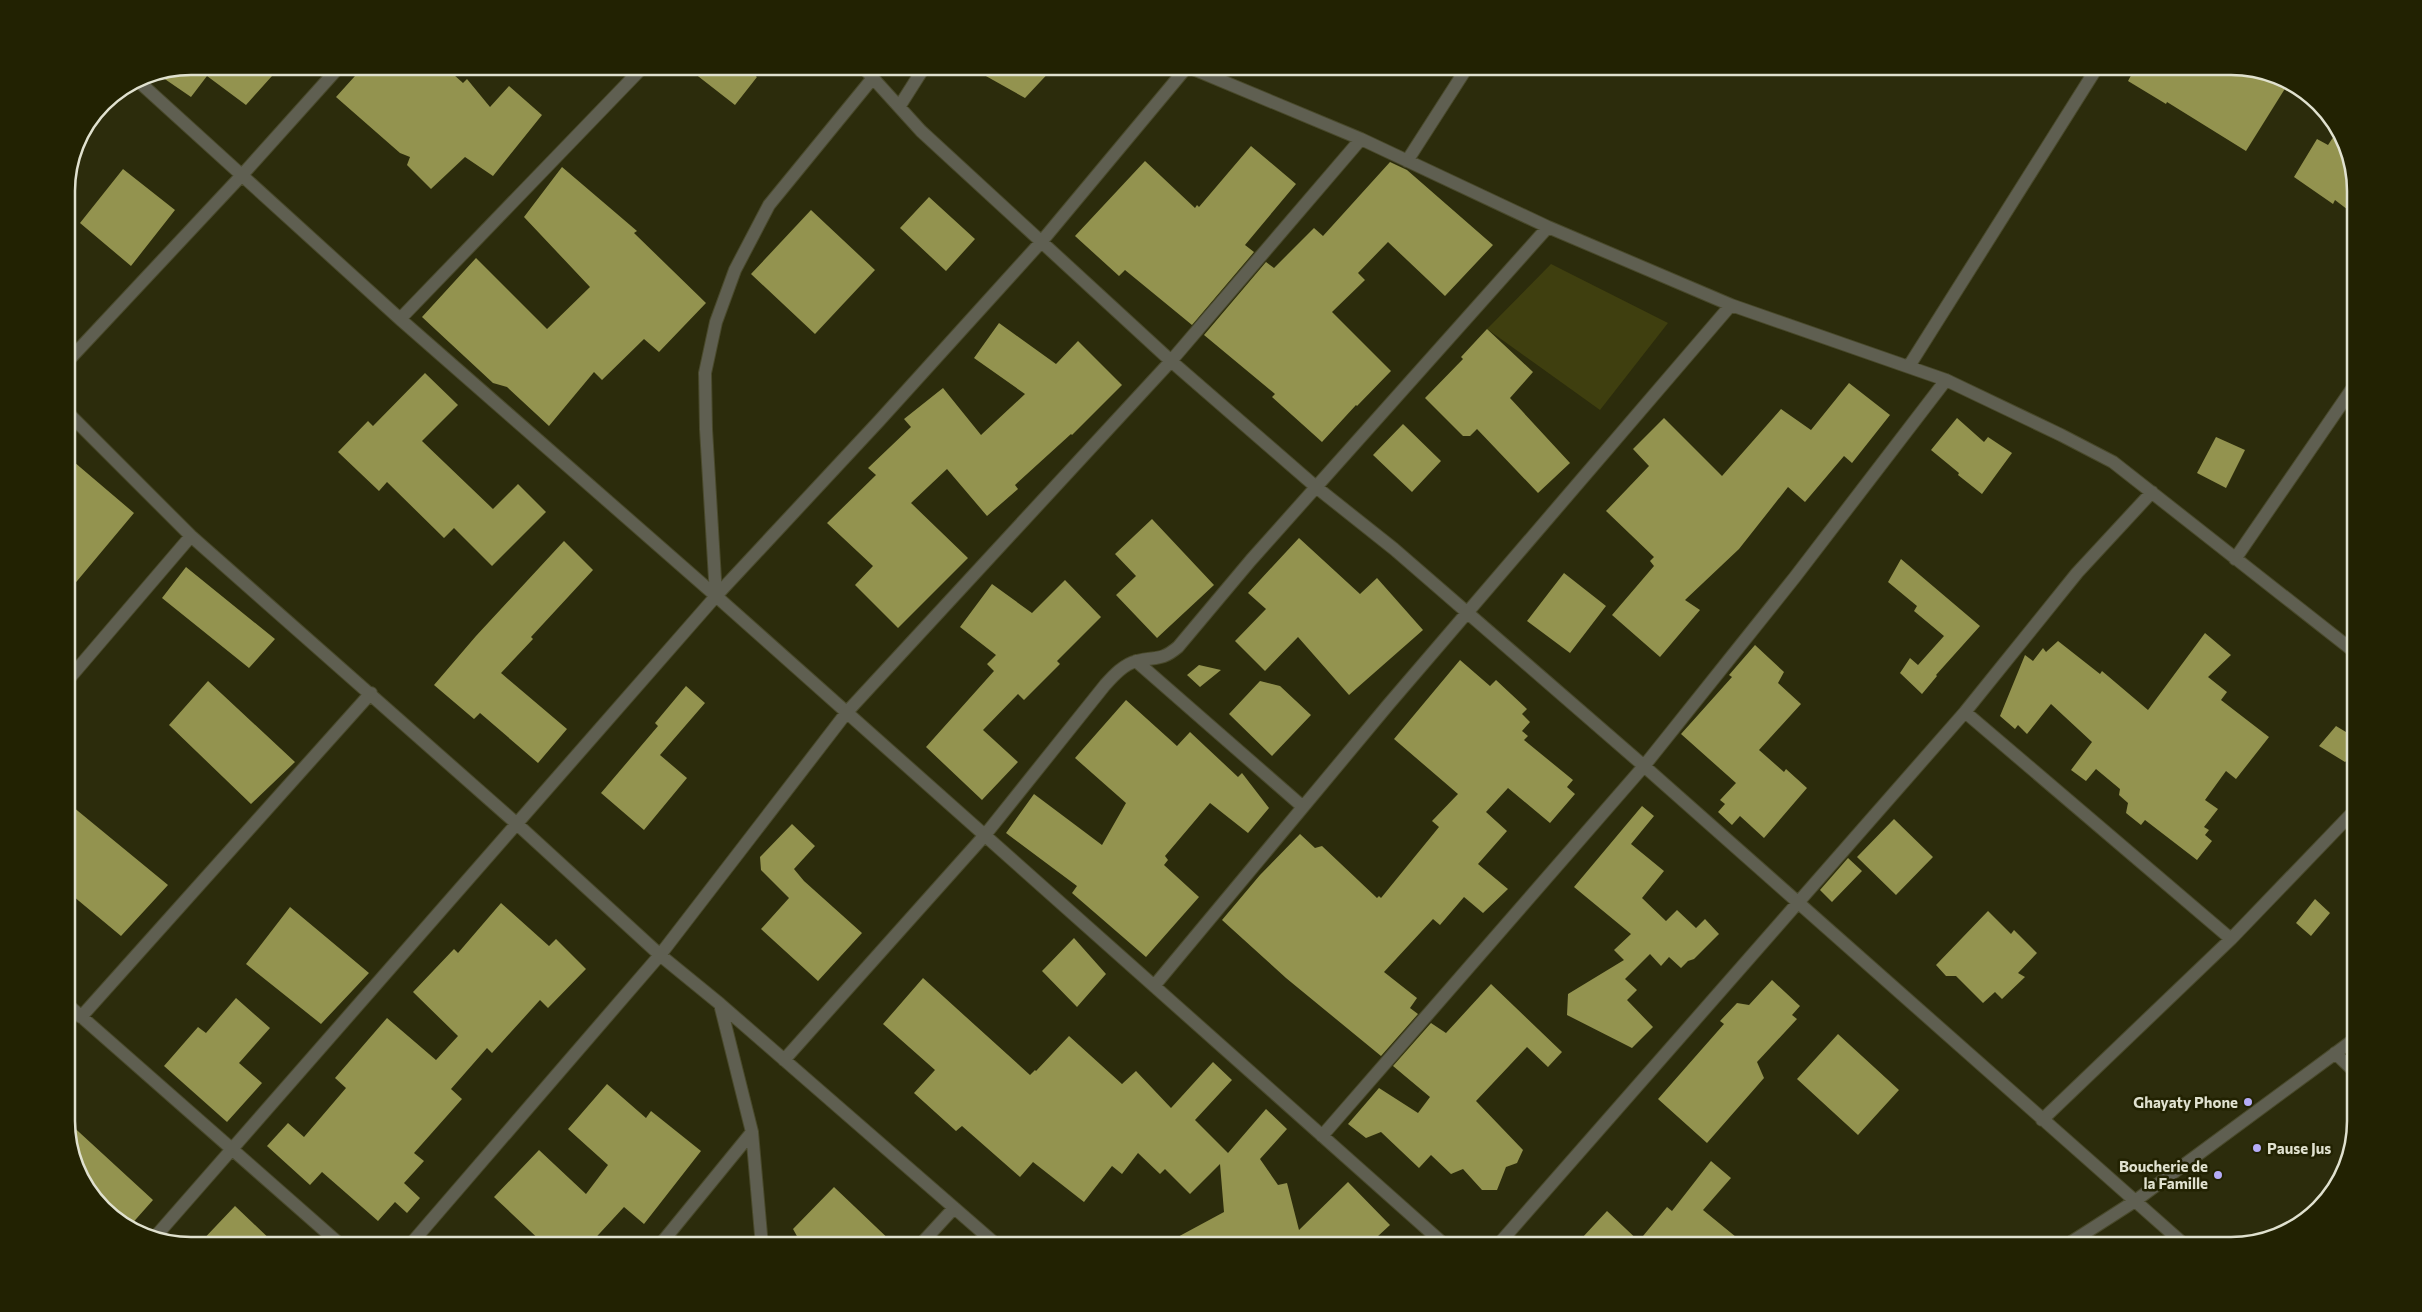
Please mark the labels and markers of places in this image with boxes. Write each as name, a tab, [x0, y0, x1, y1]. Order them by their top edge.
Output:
place label: Ghayaty Phone	[2133, 1093, 2238, 1111]
marker: Ghayaty Phone	[2242, 1096, 2254, 1108]
place label: Pause Jus	[2267, 1139, 2331, 1157]
marker: Pause Jus	[2251, 1142, 2263, 1154]
place label: Boucherie de la Famille	[2119, 1157, 2208, 1192]
marker: Boucherie de la Famille	[2212, 1169, 2224, 1181]

